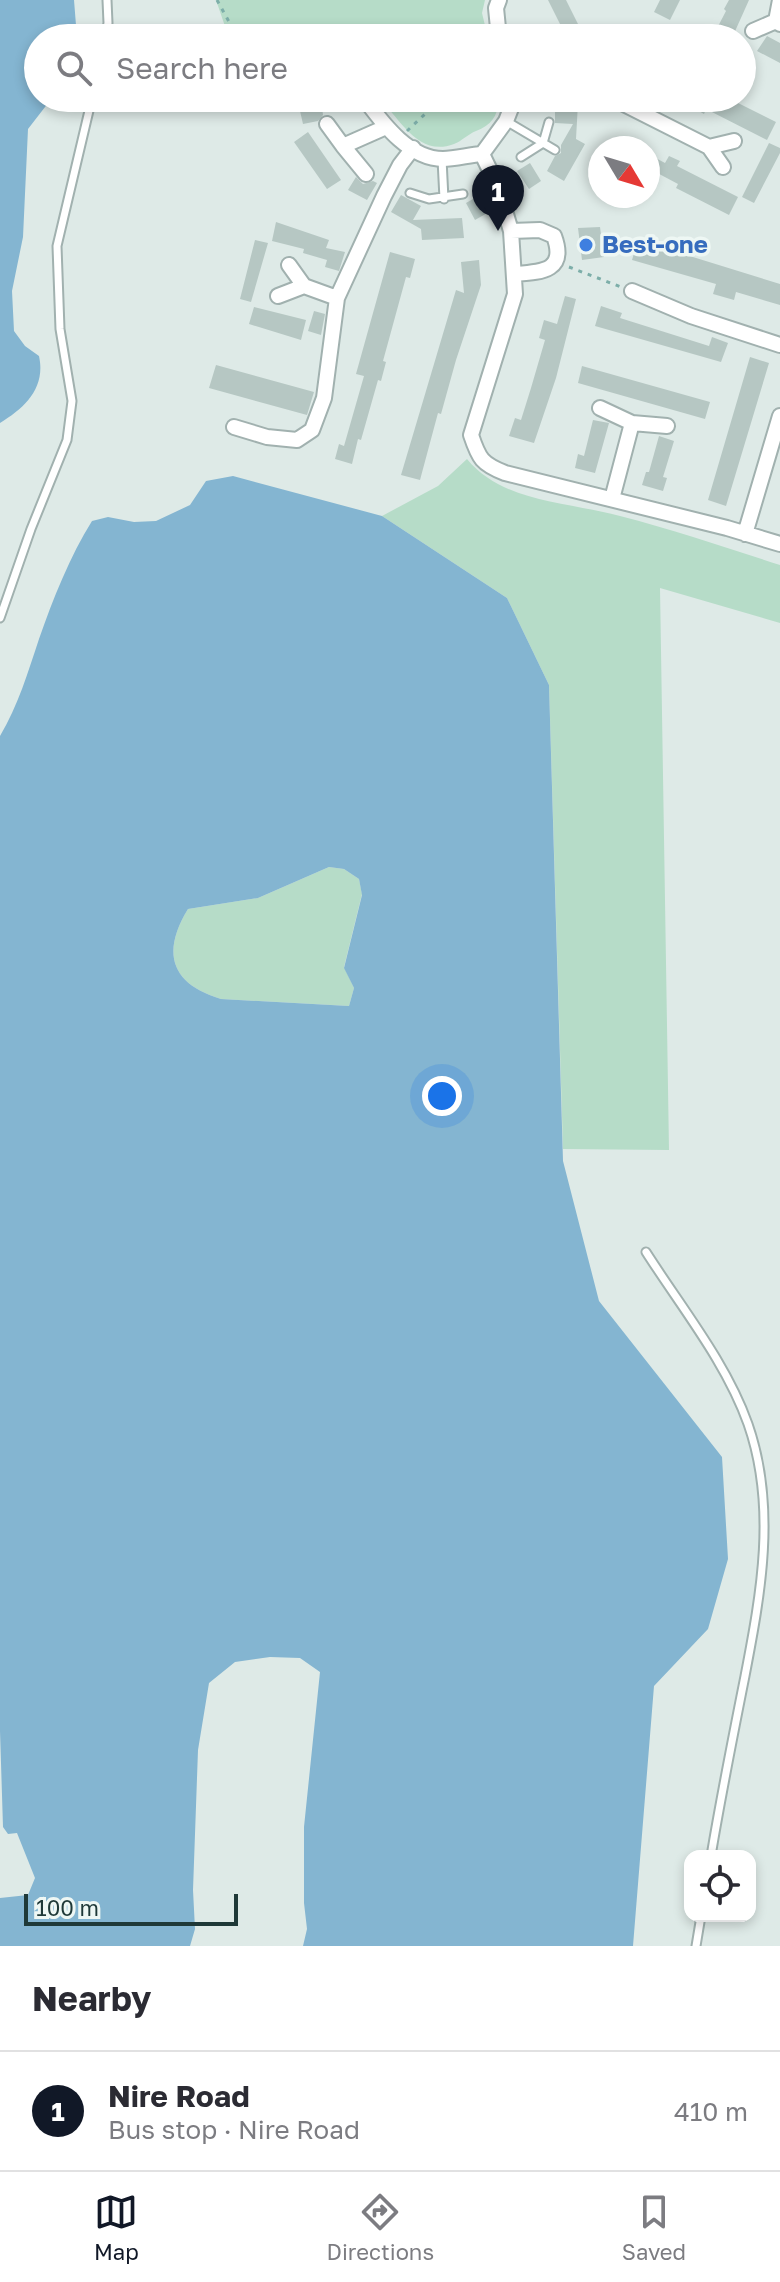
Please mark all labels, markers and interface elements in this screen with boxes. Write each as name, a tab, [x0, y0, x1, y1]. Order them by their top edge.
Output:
search box	[24, 24, 756, 112]
icon: search	[52, 46, 96, 90]
text: Search here	[116, 50, 288, 86]
north arrow	[588, 136, 660, 208]
pin: 1	[472, 165, 524, 231]
place label: Best-one	[602, 229, 708, 258]
marker: Best-one	[577, 236, 595, 254]
your location	[422, 1076, 462, 1116]
map controls	[684, 1850, 756, 1922]
button: locate	[684, 1850, 756, 1922]
scale bar	[24, 1890, 238, 1926]
text: 100 m	[36, 1894, 99, 1921]
text: Nearby	[32, 1978, 152, 2018]
text: Nire Road	[108, 2078, 250, 2114]
text: 1	[51, 2096, 65, 2127]
text: 410 m	[674, 2096, 748, 2127]
text: Bus stop · Nire Road	[108, 2114, 360, 2145]
tab: Map	[94, 2190, 139, 2265]
tab: Directions	[327, 2190, 434, 2265]
tab: Saved	[622, 2190, 686, 2265]

